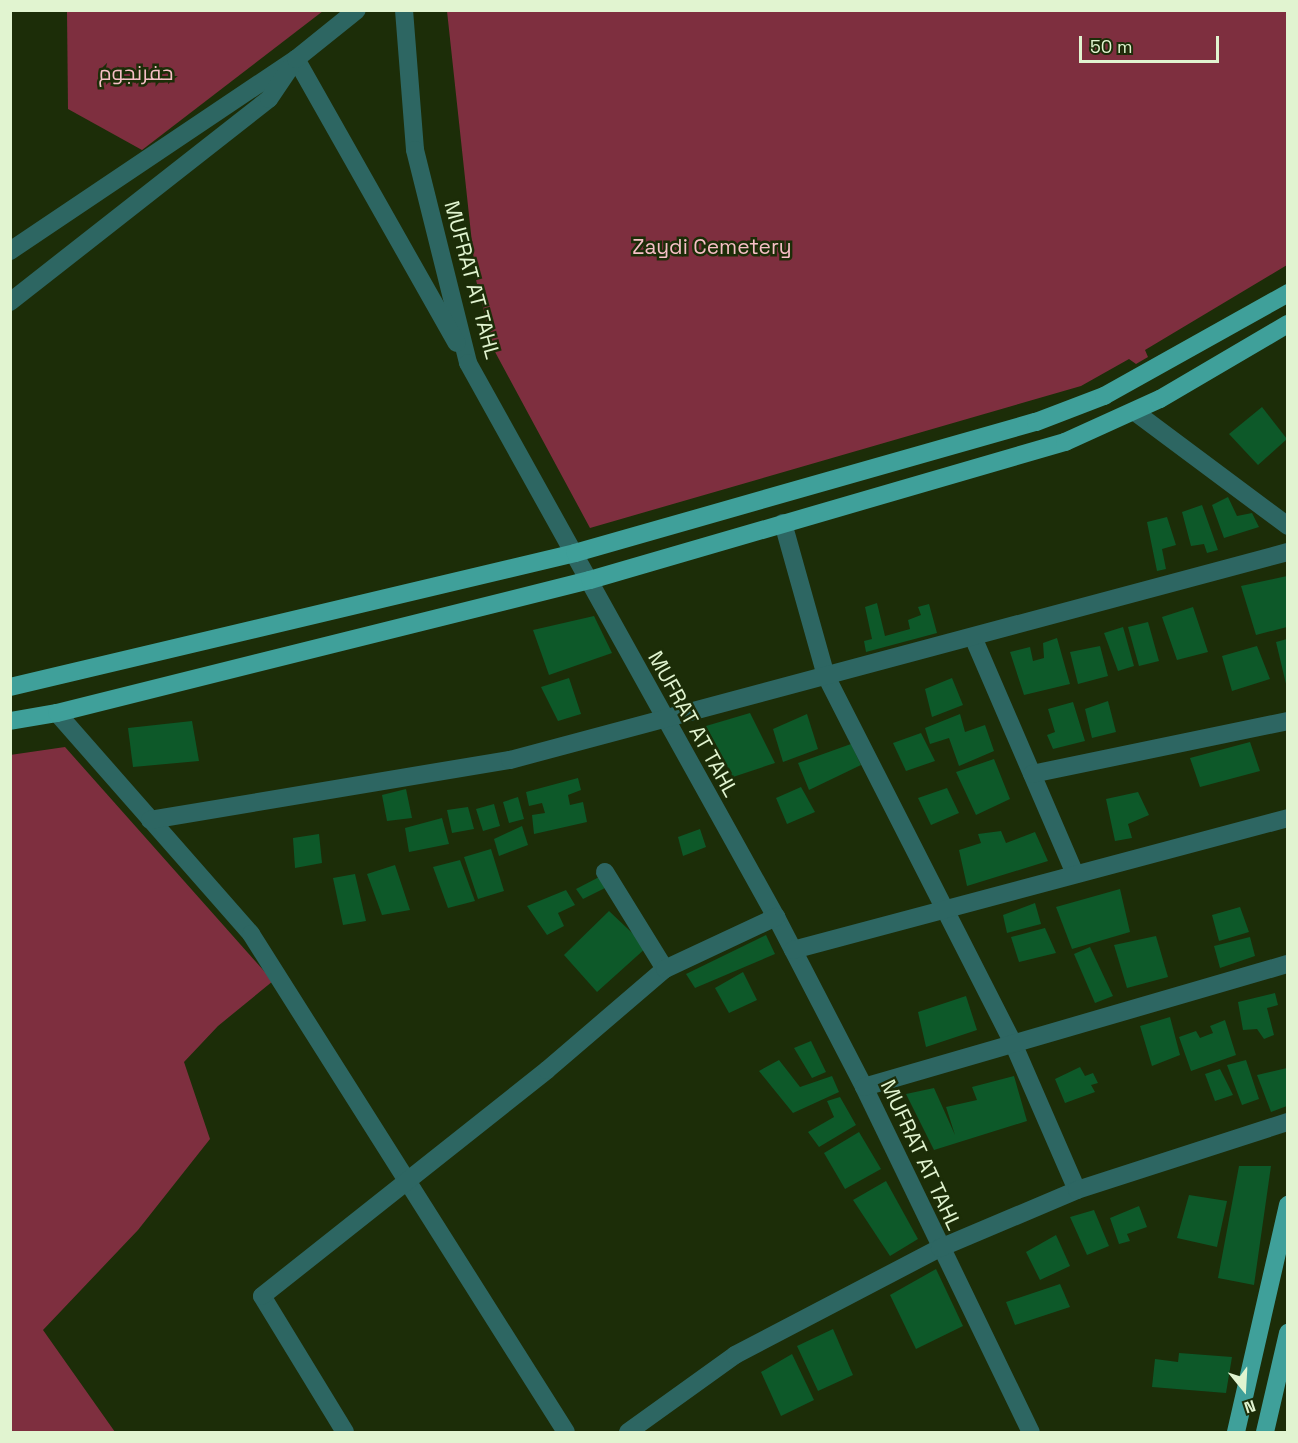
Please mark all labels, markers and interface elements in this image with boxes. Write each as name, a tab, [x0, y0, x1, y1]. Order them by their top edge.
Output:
scale bar	[1082, 24, 1222, 62]
text: 50 m	[1090, 35, 1132, 58]
park label: حفرنجوم	[99, 60, 173, 86]
street label: MUFRAT AT TAHL	[439, 197, 505, 363]
park label: Zaydi Cemetery	[632, 234, 792, 260]
street label: MUFRAT AT TAHL	[642, 646, 744, 802]
street label: MUFRAT AT TAHL	[875, 1075, 967, 1235]
north arrow	[1214, 1359, 1274, 1419]
text: N	[1241, 1395, 1258, 1418]

